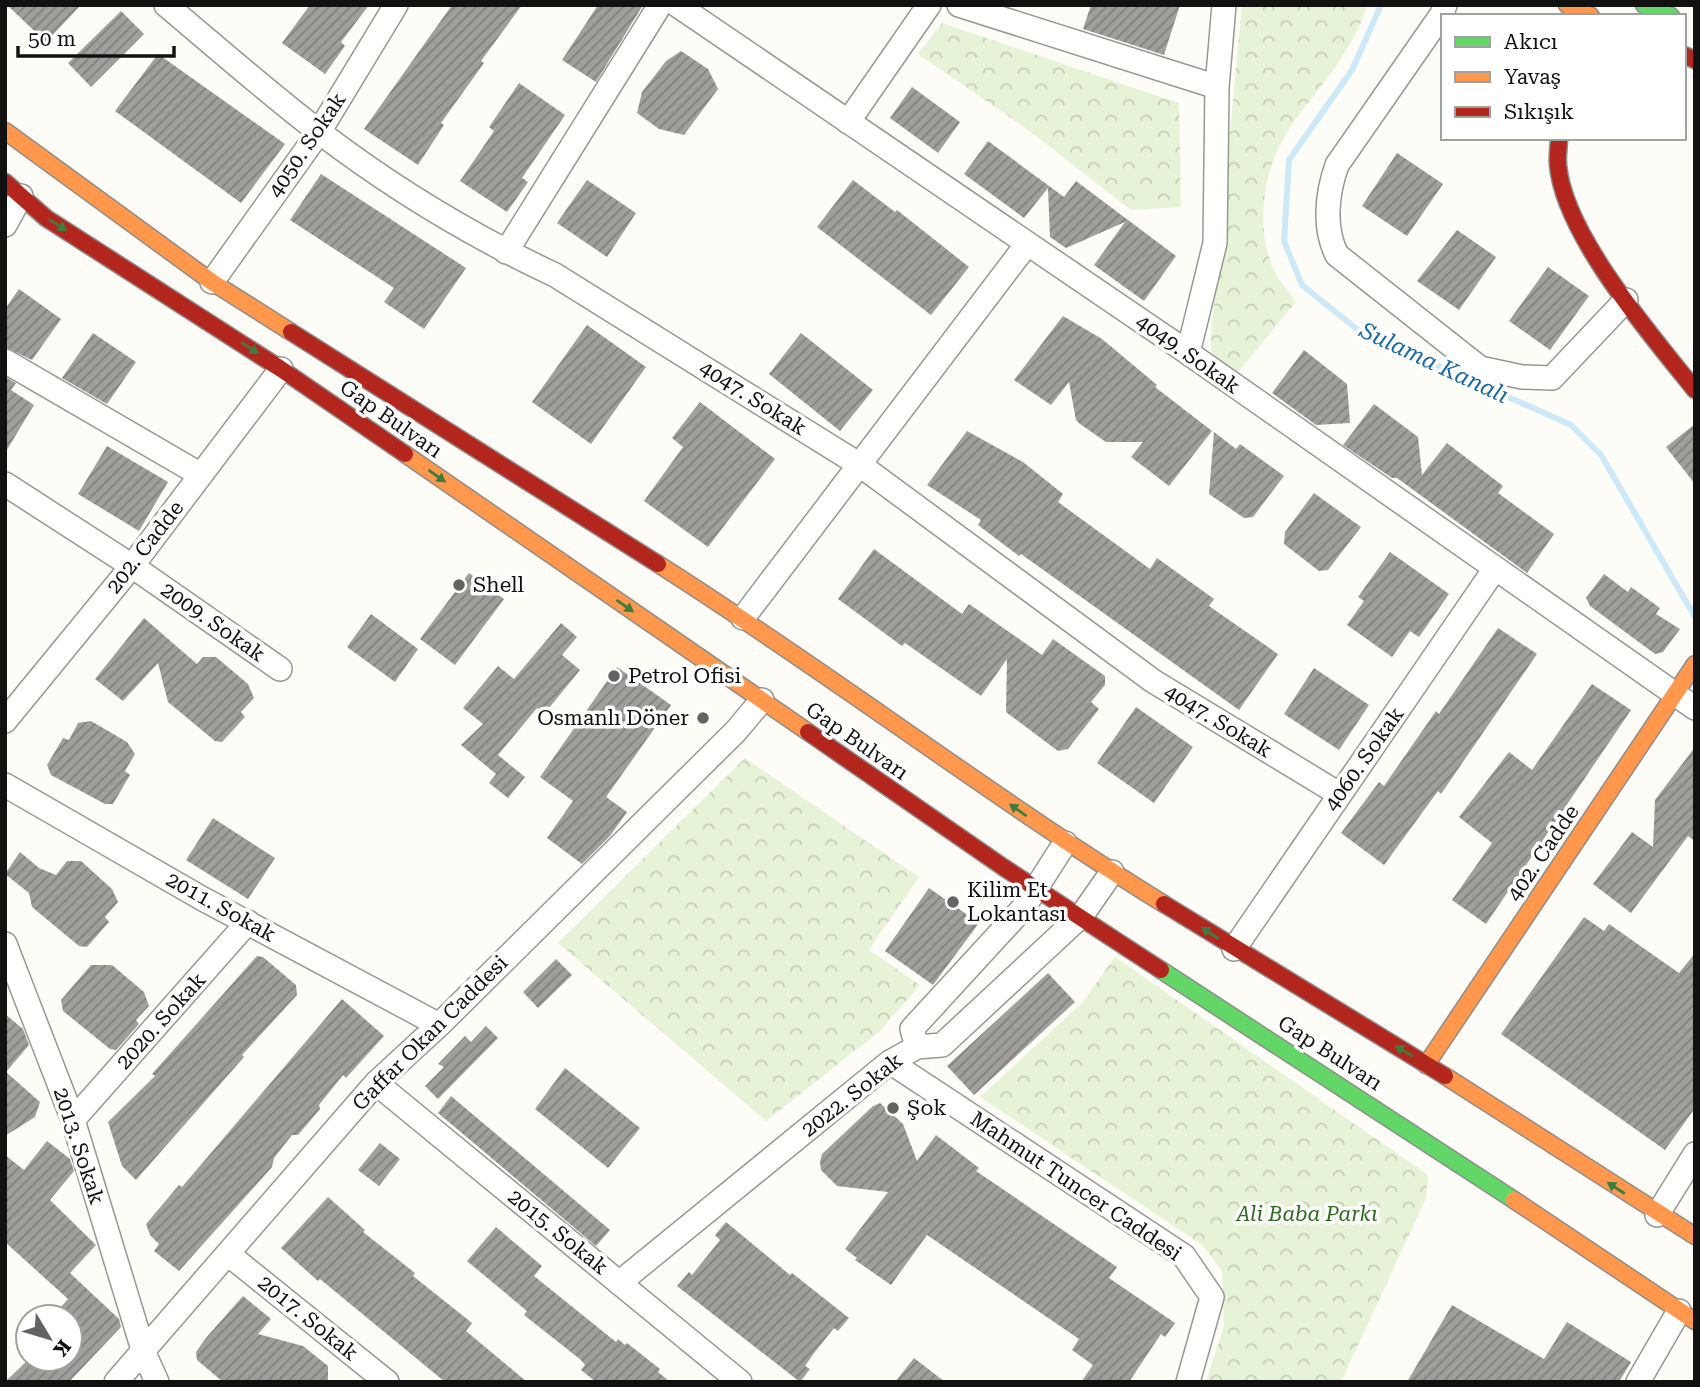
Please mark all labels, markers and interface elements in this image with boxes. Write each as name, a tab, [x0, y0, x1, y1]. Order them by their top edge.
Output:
scale bar	[18, 14, 173, 58]
legend	[1441, 14, 1686, 140]
text: 50 m	[28, 27, 76, 51]
text: Akıcı	[1504, 30, 1558, 54]
text: Yavaş	[1504, 65, 1561, 89]
street label: 4050. Sokak	[263, 88, 351, 202]
text: Sıkışık	[1504, 100, 1574, 124]
one-way arrow	[48, 219, 68, 232]
street label: 4049. Sokak	[1131, 309, 1245, 399]
water label: Sulama Kanalı	[1354, 316, 1513, 409]
one-way arrow	[240, 341, 259, 354]
street label: 4047. Sokak	[695, 356, 811, 440]
street label: Gap Bulvarı	[335, 375, 447, 463]
one-way arrow	[428, 469, 446, 483]
street label: 202. Cadde	[101, 496, 189, 598]
place label: Shell	[473, 573, 524, 597]
street label: 2009. Sokak	[156, 577, 270, 667]
marker: Shell	[451, 577, 467, 593]
one-way arrow	[615, 599, 634, 612]
place label: Petrol Ofisi	[628, 664, 741, 688]
marker: Petrol Ofisi	[606, 668, 622, 684]
street label: 4047. Sokak	[1160, 679, 1276, 763]
street label: Gap Bulvarı	[801, 697, 913, 785]
street label: 4060. Sokak	[1319, 702, 1409, 816]
place label: Osmanlı Döner	[537, 706, 689, 730]
marker: Osmanlı Döner	[695, 710, 711, 726]
street label: 402. Cadde	[1502, 800, 1584, 906]
one-way arrow	[1009, 803, 1027, 817]
street label: 2011. Sokak	[162, 867, 280, 947]
place label: Kilim Et Lokantası	[967, 878, 1067, 926]
marker: Kilim Et Lokantası	[945, 894, 961, 910]
one-way arrow	[1200, 926, 1220, 939]
street label: Gaffar Okan Caddesi	[348, 950, 513, 1115]
street label: 2020. Sokak	[111, 968, 211, 1074]
street label: Gap Bulvarı	[1274, 1011, 1387, 1096]
one-way arrow	[1395, 1045, 1414, 1058]
street label: 2022. Sokak	[797, 1048, 907, 1142]
street label: 2013. Sokak	[49, 1085, 109, 1207]
place label: Şok	[907, 1096, 947, 1120]
marker: Şok	[885, 1100, 901, 1116]
street label: Mahmut Tuncer Caddesi	[966, 1106, 1186, 1266]
one-way arrow	[1606, 1182, 1625, 1195]
street label: 2015. Sokak	[503, 1184, 613, 1280]
park label: Ali Baba Parkı	[1234, 1202, 1378, 1226]
street label: 2017. Sokak	[253, 1270, 363, 1366]
north arrow	[14, 1303, 84, 1373]
text: K	[48, 1335, 76, 1361]

